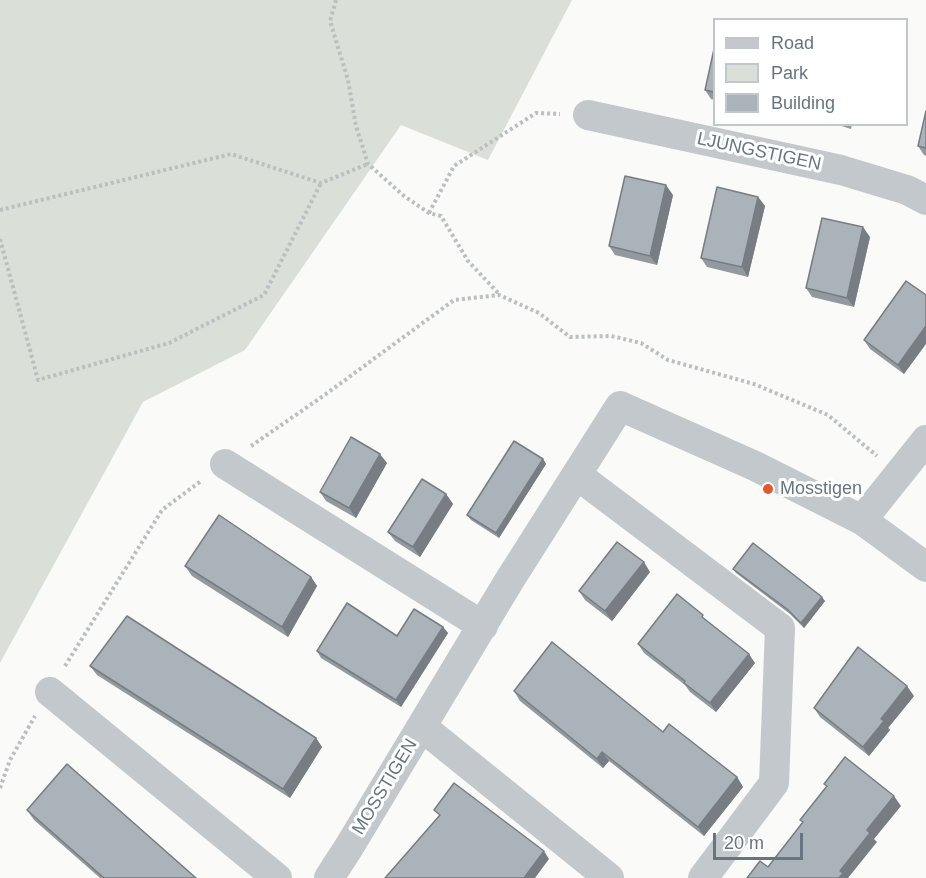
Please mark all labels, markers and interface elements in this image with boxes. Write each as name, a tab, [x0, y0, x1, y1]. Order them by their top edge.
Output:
legend	[713, 18, 908, 126]
text: Road	[771, 33, 814, 53]
text: Park	[771, 63, 808, 83]
text: Building	[771, 93, 835, 113]
street label: LJUNGSTIGEN	[695, 128, 823, 176]
place label: Mosstigen	[780, 478, 862, 500]
marker: Mosstigen	[761, 482, 775, 496]
street label: MOSSTIGEN	[348, 735, 422, 839]
scale bar	[716, 821, 806, 859]
text: 20 m	[724, 833, 764, 853]

